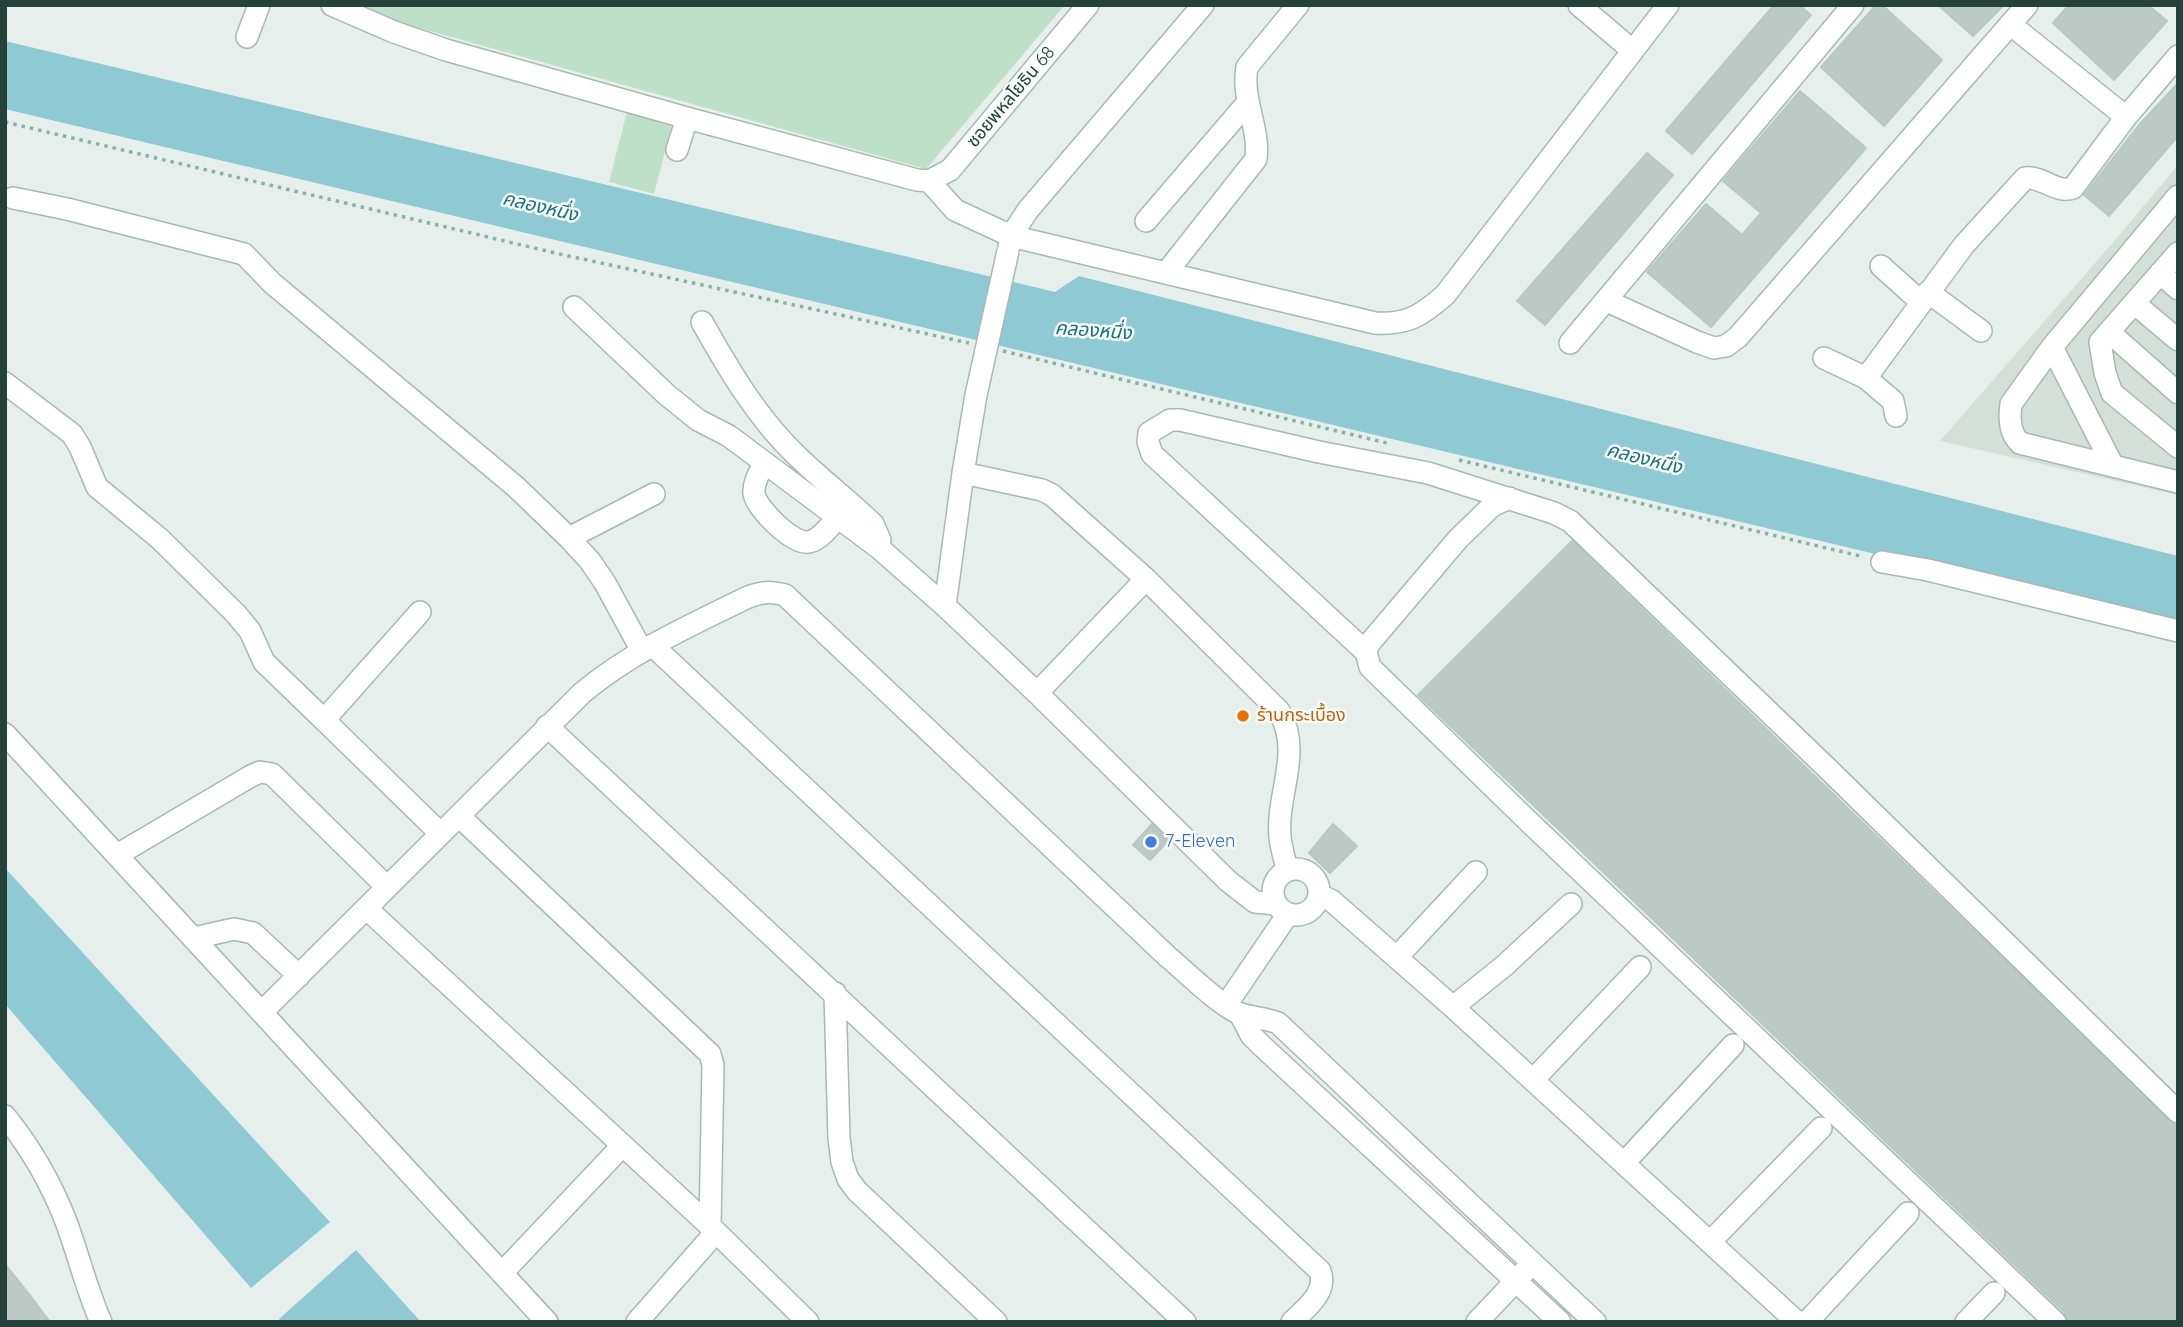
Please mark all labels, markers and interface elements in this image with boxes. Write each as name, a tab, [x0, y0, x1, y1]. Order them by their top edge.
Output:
street label: ซอยพหลโยธิน 68	[962, 42, 1060, 152]
water label: คลองหนึ่ง	[500, 187, 580, 227]
water label: คลองหนึ่ง	[1054, 317, 1132, 345]
water label: คลองหนึ่ง	[1604, 439, 1684, 479]
place label: ร้านกระเบื้อง	[1257, 705, 1346, 727]
marker: ร้านกระเบื้อง	[1235, 708, 1251, 724]
place label: 7-Eleven	[1165, 831, 1236, 853]
marker: 7-Eleven	[1143, 834, 1159, 850]

